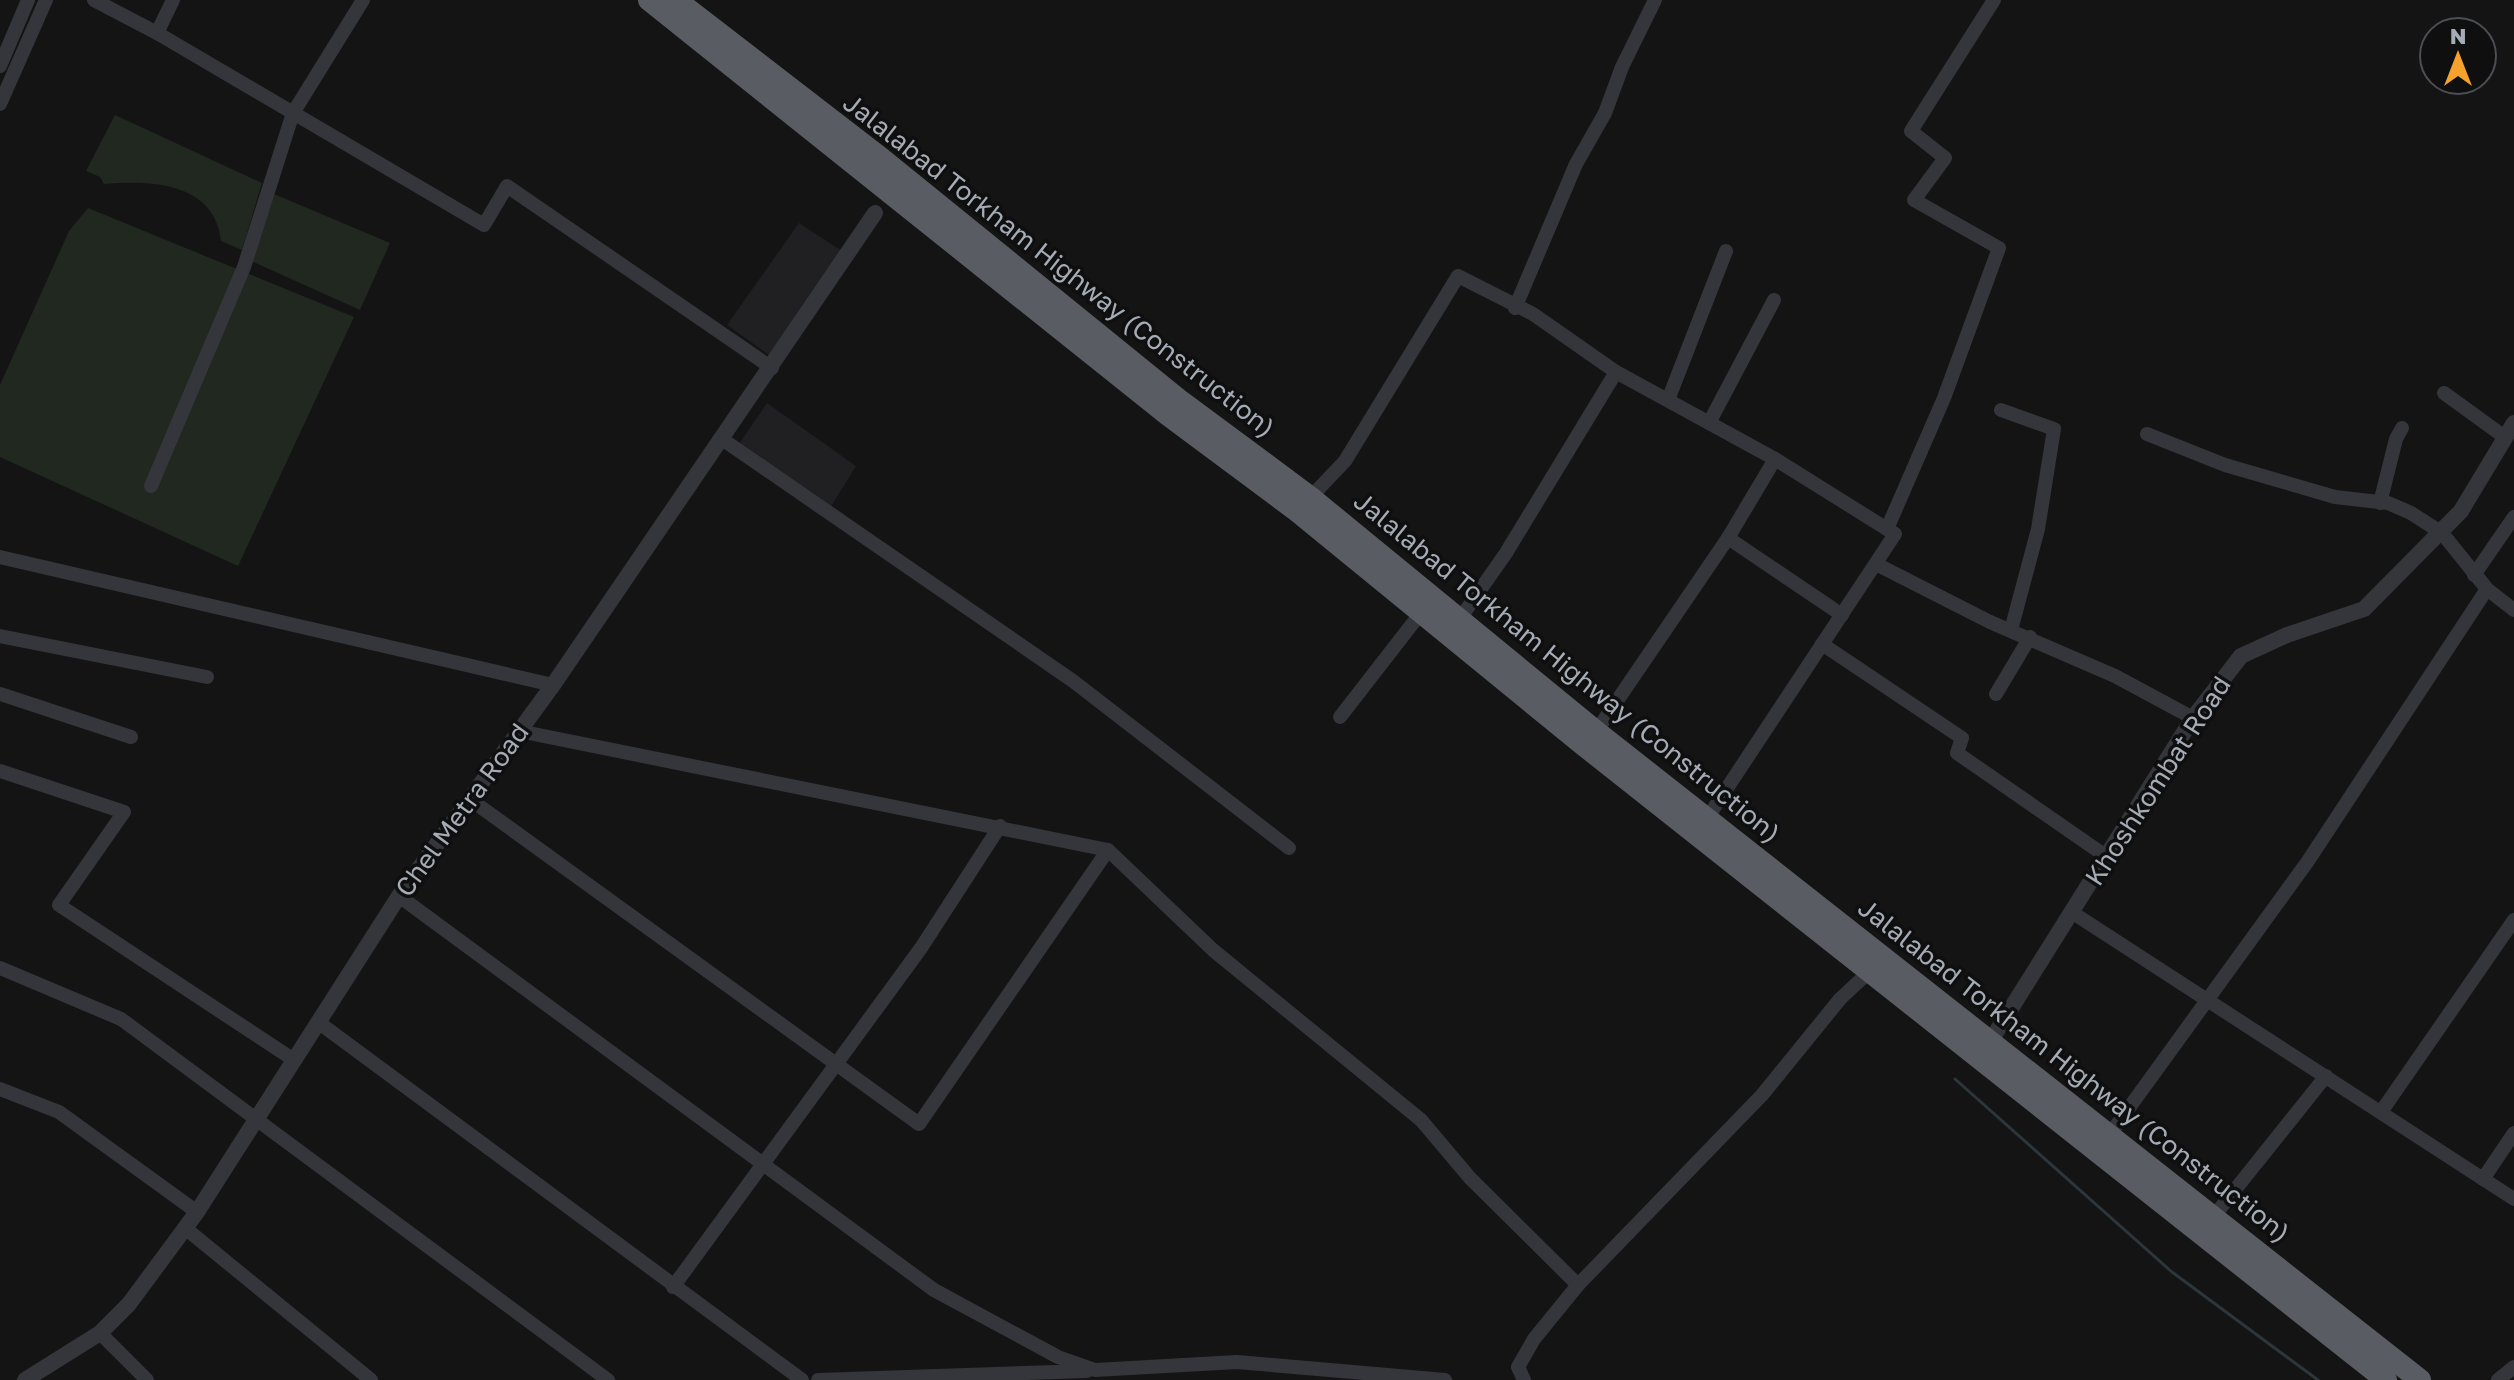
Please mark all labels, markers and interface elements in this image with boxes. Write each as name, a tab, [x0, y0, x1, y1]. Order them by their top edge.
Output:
north arrow	[2418, 16, 2498, 96]
text: N	[2450, 22, 2466, 49]
street label: Jalalabad Torkham Highway (Construction)	[837, 86, 1281, 443]
street label: Jalalabad Torkham Highway (Construction)	[1348, 485, 1787, 848]
street label: Khoshkombat Road	[2078, 670, 2237, 891]
street label: Chel Metra Road	[388, 717, 535, 902]
street label: Jalalabad Torkham Highway (Construction)	[1852, 891, 2296, 1248]

